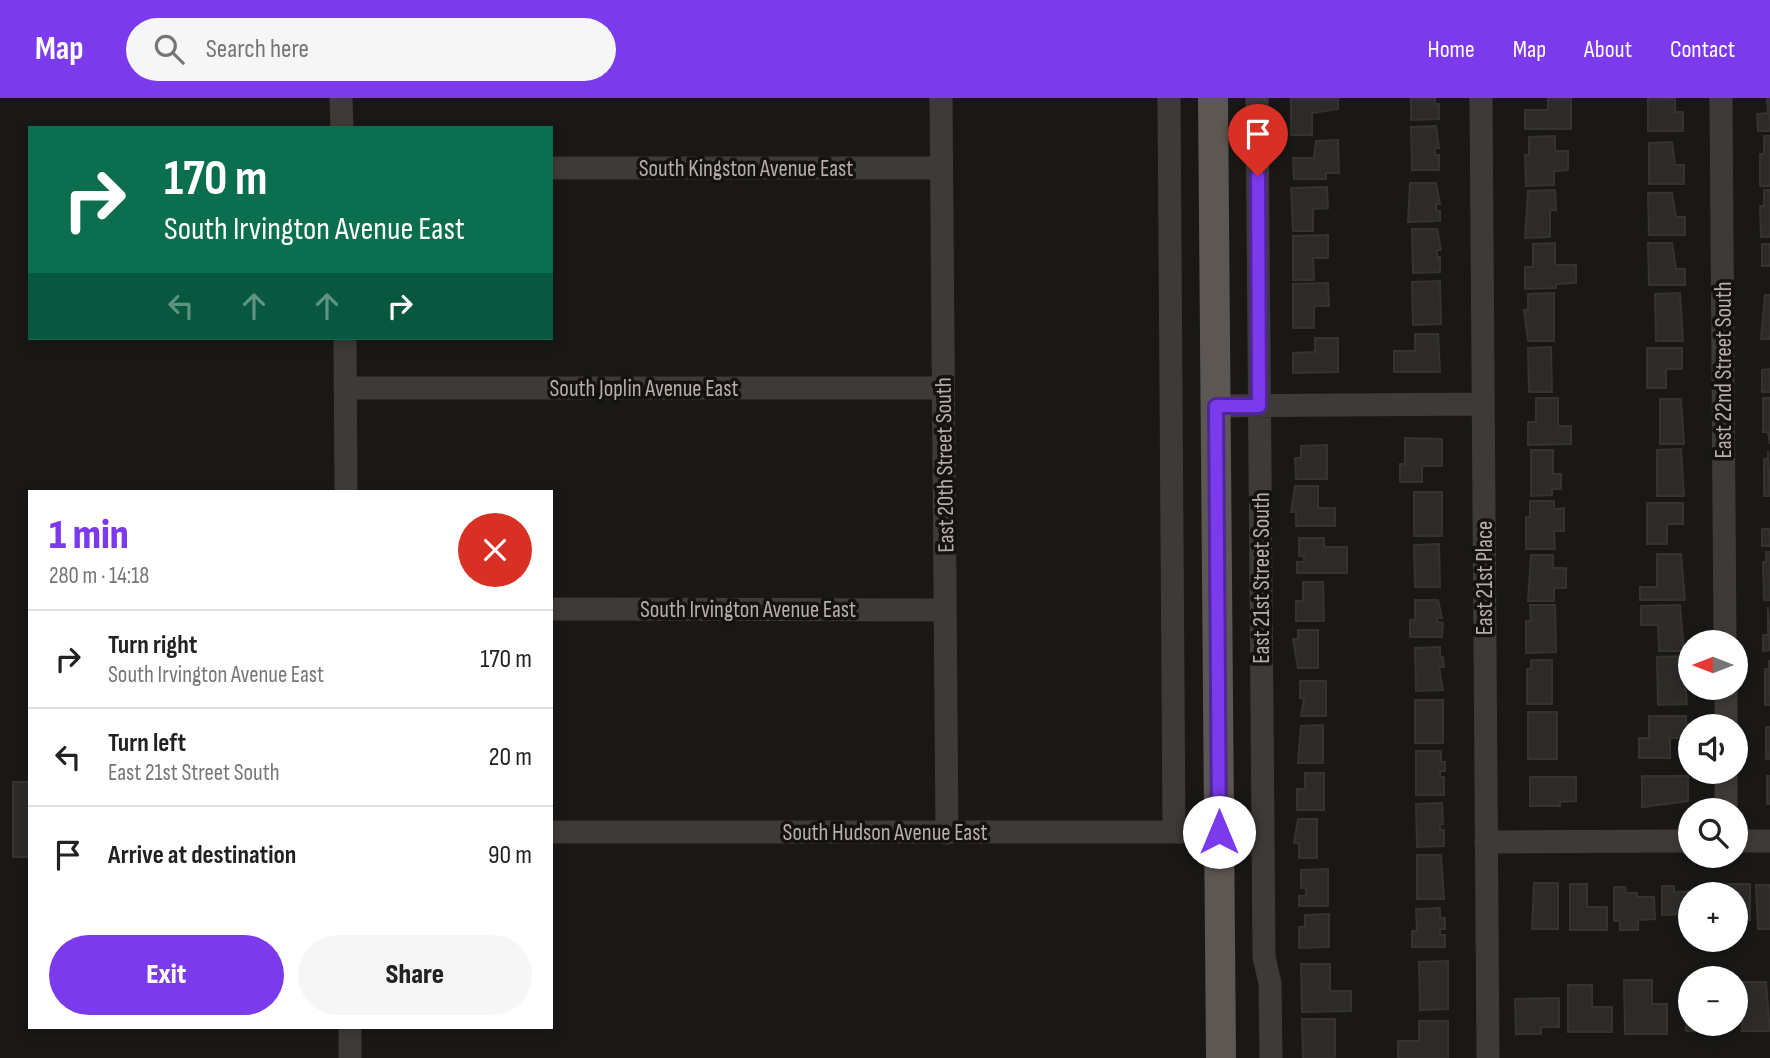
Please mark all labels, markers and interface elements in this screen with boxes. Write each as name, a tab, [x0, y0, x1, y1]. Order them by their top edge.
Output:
search box	[126, 18, 616, 81]
text: Map	[35, 29, 84, 69]
icon: search	[150, 30, 188, 68]
text: Search here	[206, 34, 309, 65]
text: Home	[1427, 35, 1475, 64]
text: Map	[1513, 35, 1546, 64]
text: About	[1584, 35, 1632, 64]
text: Contact	[1670, 35, 1735, 64]
pin	[1228, 104, 1288, 176]
icon: arrive	[1239, 115, 1277, 153]
text: 170 m	[164, 150, 268, 209]
icon: right	[49, 154, 140, 245]
street label: South Kingston Avenue East	[639, 155, 853, 183]
text: South Irvington Avenue East	[164, 210, 465, 249]
street label: East 22nd Street South	[1710, 281, 1738, 459]
icon: left	[162, 287, 200, 325]
icon: ahead	[235, 287, 273, 325]
icon: ahead	[308, 287, 346, 325]
icon: right	[381, 287, 419, 325]
street label: South Joplin Avenue East	[550, 375, 739, 403]
street label: East 20th Street South	[929, 377, 961, 553]
street label: East 21st Street South	[1248, 492, 1276, 664]
text: 1 min	[49, 510, 129, 561]
button: close	[458, 513, 532, 587]
street label: East 21st Place	[1471, 521, 1499, 635]
text: 280 m · 14:18	[49, 562, 149, 590]
street label: South Irvington Avenue East	[640, 596, 856, 624]
text: Turn right	[108, 630, 197, 661]
north arrow	[1678, 630, 1748, 700]
map controls	[1678, 630, 1748, 1036]
icon: right	[49, 640, 87, 678]
text: 170 m	[480, 644, 532, 675]
text: South Irvington Avenue East	[108, 661, 324, 689]
button: sound	[1678, 714, 1748, 784]
text: Turn left	[108, 728, 186, 759]
icon: left	[49, 738, 87, 776]
text: 20 m	[489, 742, 532, 773]
text: East 21st Street South	[108, 759, 280, 787]
position arrow	[1182, 795, 1256, 869]
button: search	[1678, 798, 1748, 868]
street label: South Hudson Avenue East	[783, 819, 987, 847]
icon: arrive	[49, 836, 87, 874]
text: Arrive at destination	[108, 840, 296, 871]
text: 90 m	[488, 840, 532, 871]
button: +	[1678, 882, 1748, 952]
button: Exit	[49, 935, 284, 1015]
button: Share	[298, 935, 532, 1015]
button: −	[1678, 966, 1748, 1036]

